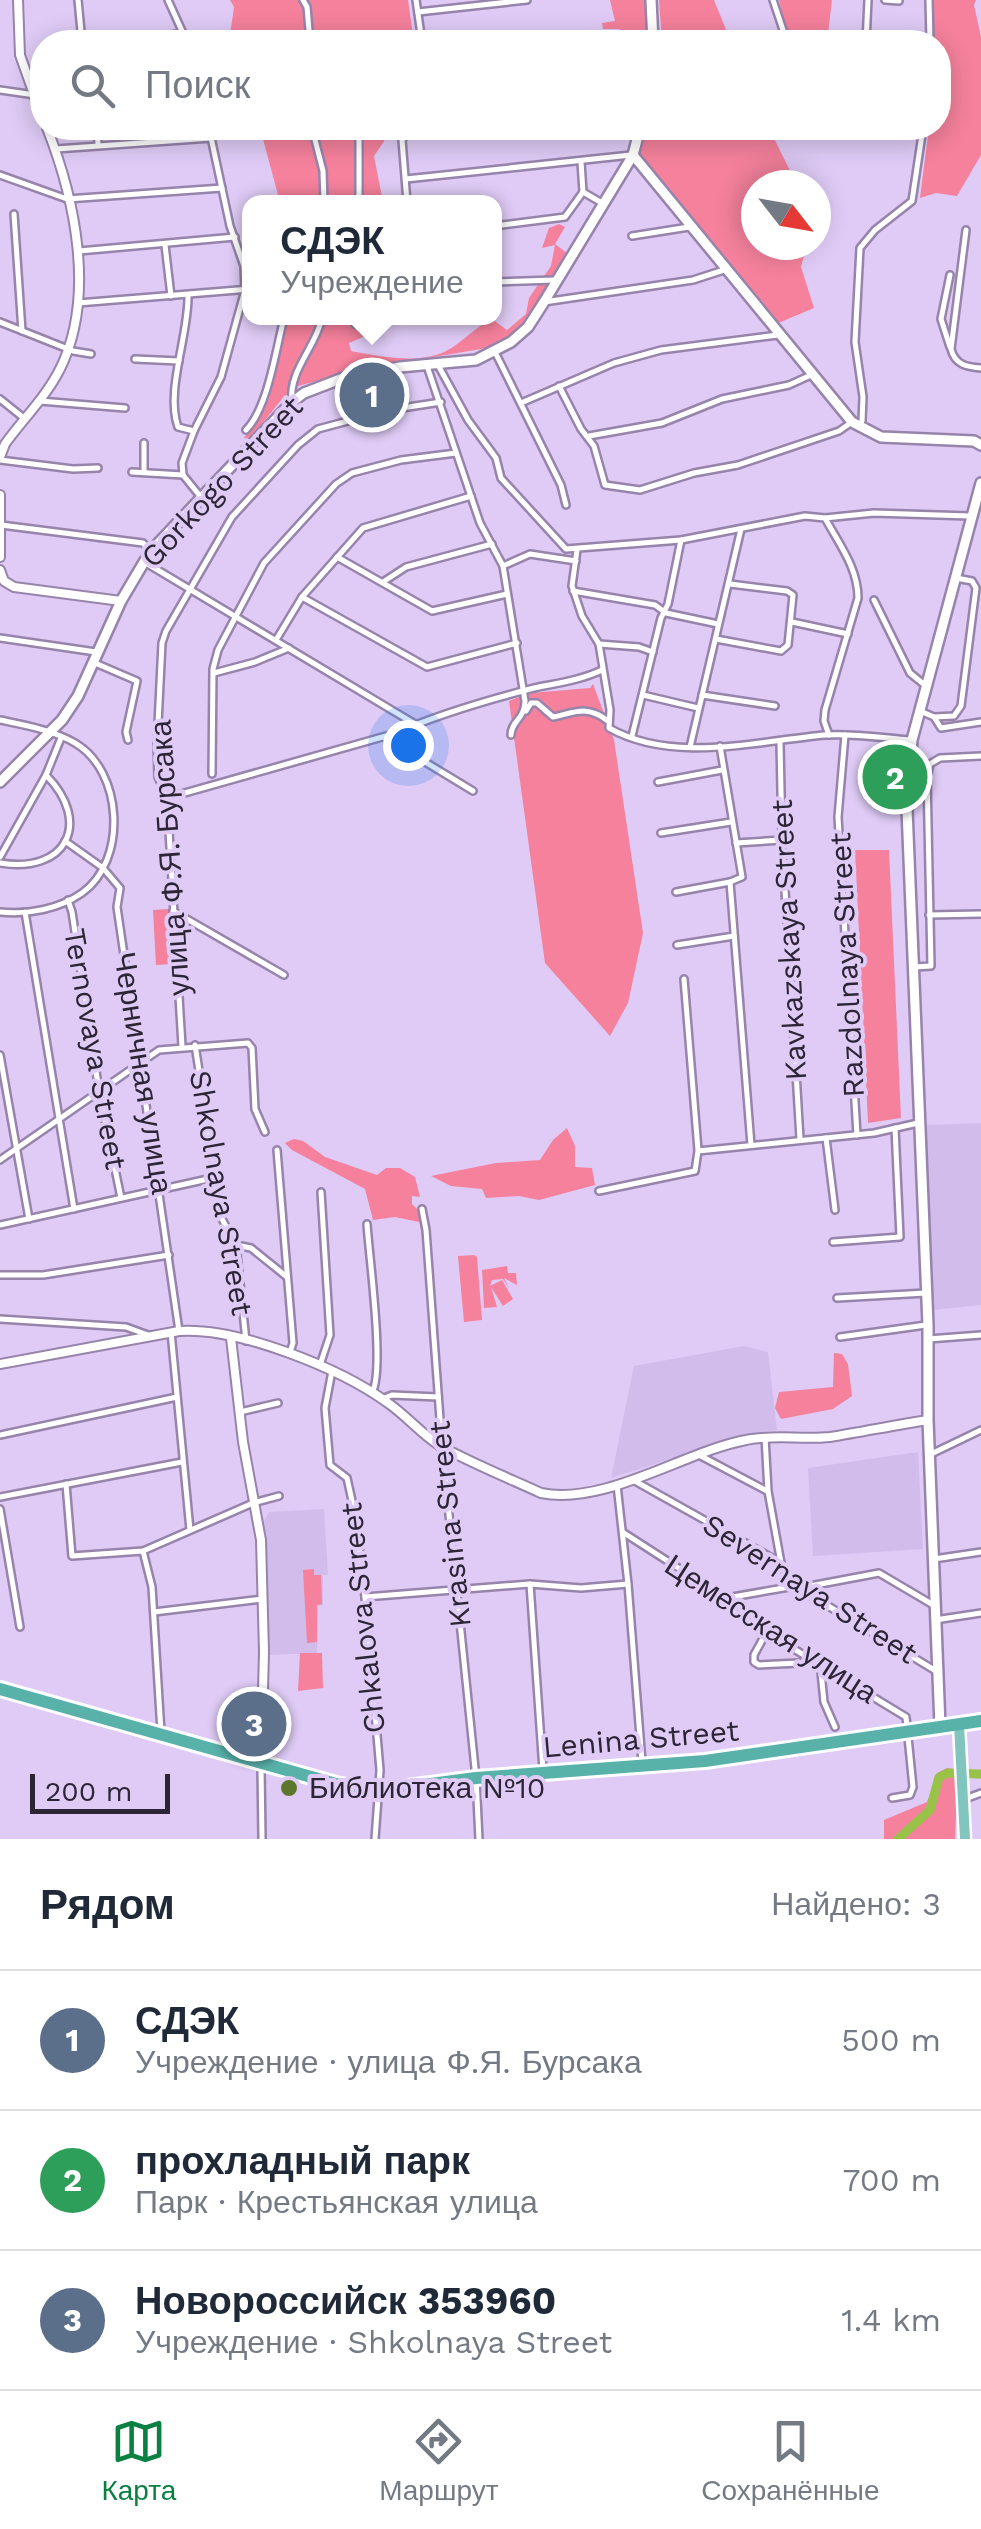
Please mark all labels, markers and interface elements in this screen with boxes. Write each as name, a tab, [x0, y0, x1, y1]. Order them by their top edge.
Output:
search box	[30, 30, 951, 140]
icon: search	[65, 58, 120, 113]
text: Поиск	[145, 63, 250, 107]
north arrow	[741, 170, 831, 260]
popup	[242, 195, 502, 325]
text: СДЭК	[280, 219, 385, 263]
text: Учреждение	[280, 263, 464, 301]
pin: 1	[340, 358, 404, 432]
street label: Gorkogo Street	[134, 389, 310, 574]
street label: улица Ф.Я. Бурсака	[142, 719, 197, 997]
your location	[383, 720, 434, 771]
pin: 2	[862, 740, 928, 814]
street label: Kavkazskaya Street	[764, 798, 813, 1082]
street label: Razdolnaya Street	[822, 831, 871, 1098]
street label: Ternovaya Street	[57, 926, 134, 1173]
street label: Черничная улица	[107, 949, 180, 1197]
street label: Shkolnaya Street	[183, 1068, 260, 1319]
street label: Krasina Street	[421, 1419, 478, 1629]
street label: Chkalova Street	[333, 1500, 392, 1735]
street label: Severnaya Street	[697, 1506, 924, 1671]
street label: Цемесская улица	[659, 1547, 884, 1710]
pin: 3	[222, 1686, 286, 1762]
street label: Lenina Street	[541, 1712, 741, 1765]
scale bar	[30, 1769, 170, 1814]
place label: Библиотека №10	[309, 1770, 546, 1805]
text: 200 m	[45, 1775, 132, 1808]
marker: Библиотека №10	[278, 1777, 300, 1799]
text: Рядом	[40, 1880, 175, 1929]
text: Найдено: 3	[771, 1885, 941, 1923]
text: СДЭК	[135, 1999, 239, 2043]
text: 1	[66, 2021, 79, 2059]
text: 500 m	[841, 2021, 941, 2059]
text: Учреждение · улица Ф.Я. Бурсака	[135, 2043, 642, 2081]
text: прохладный парк	[135, 2139, 470, 2183]
text: 2	[63, 2161, 82, 2199]
text: 700 m	[842, 2161, 941, 2199]
text: Парк · Крестьянская улица	[135, 2183, 538, 2221]
text: Новороссийск 353960	[135, 2279, 556, 2323]
text: 3	[63, 2301, 82, 2339]
text: 1.4 km	[841, 2301, 941, 2339]
text: Учреждение · Shkolnaya Street	[135, 2323, 612, 2361]
tab: Карта	[101, 2414, 176, 2507]
tab: Маршрут	[379, 2414, 498, 2507]
tab: Сохранённые	[701, 2414, 880, 2507]

